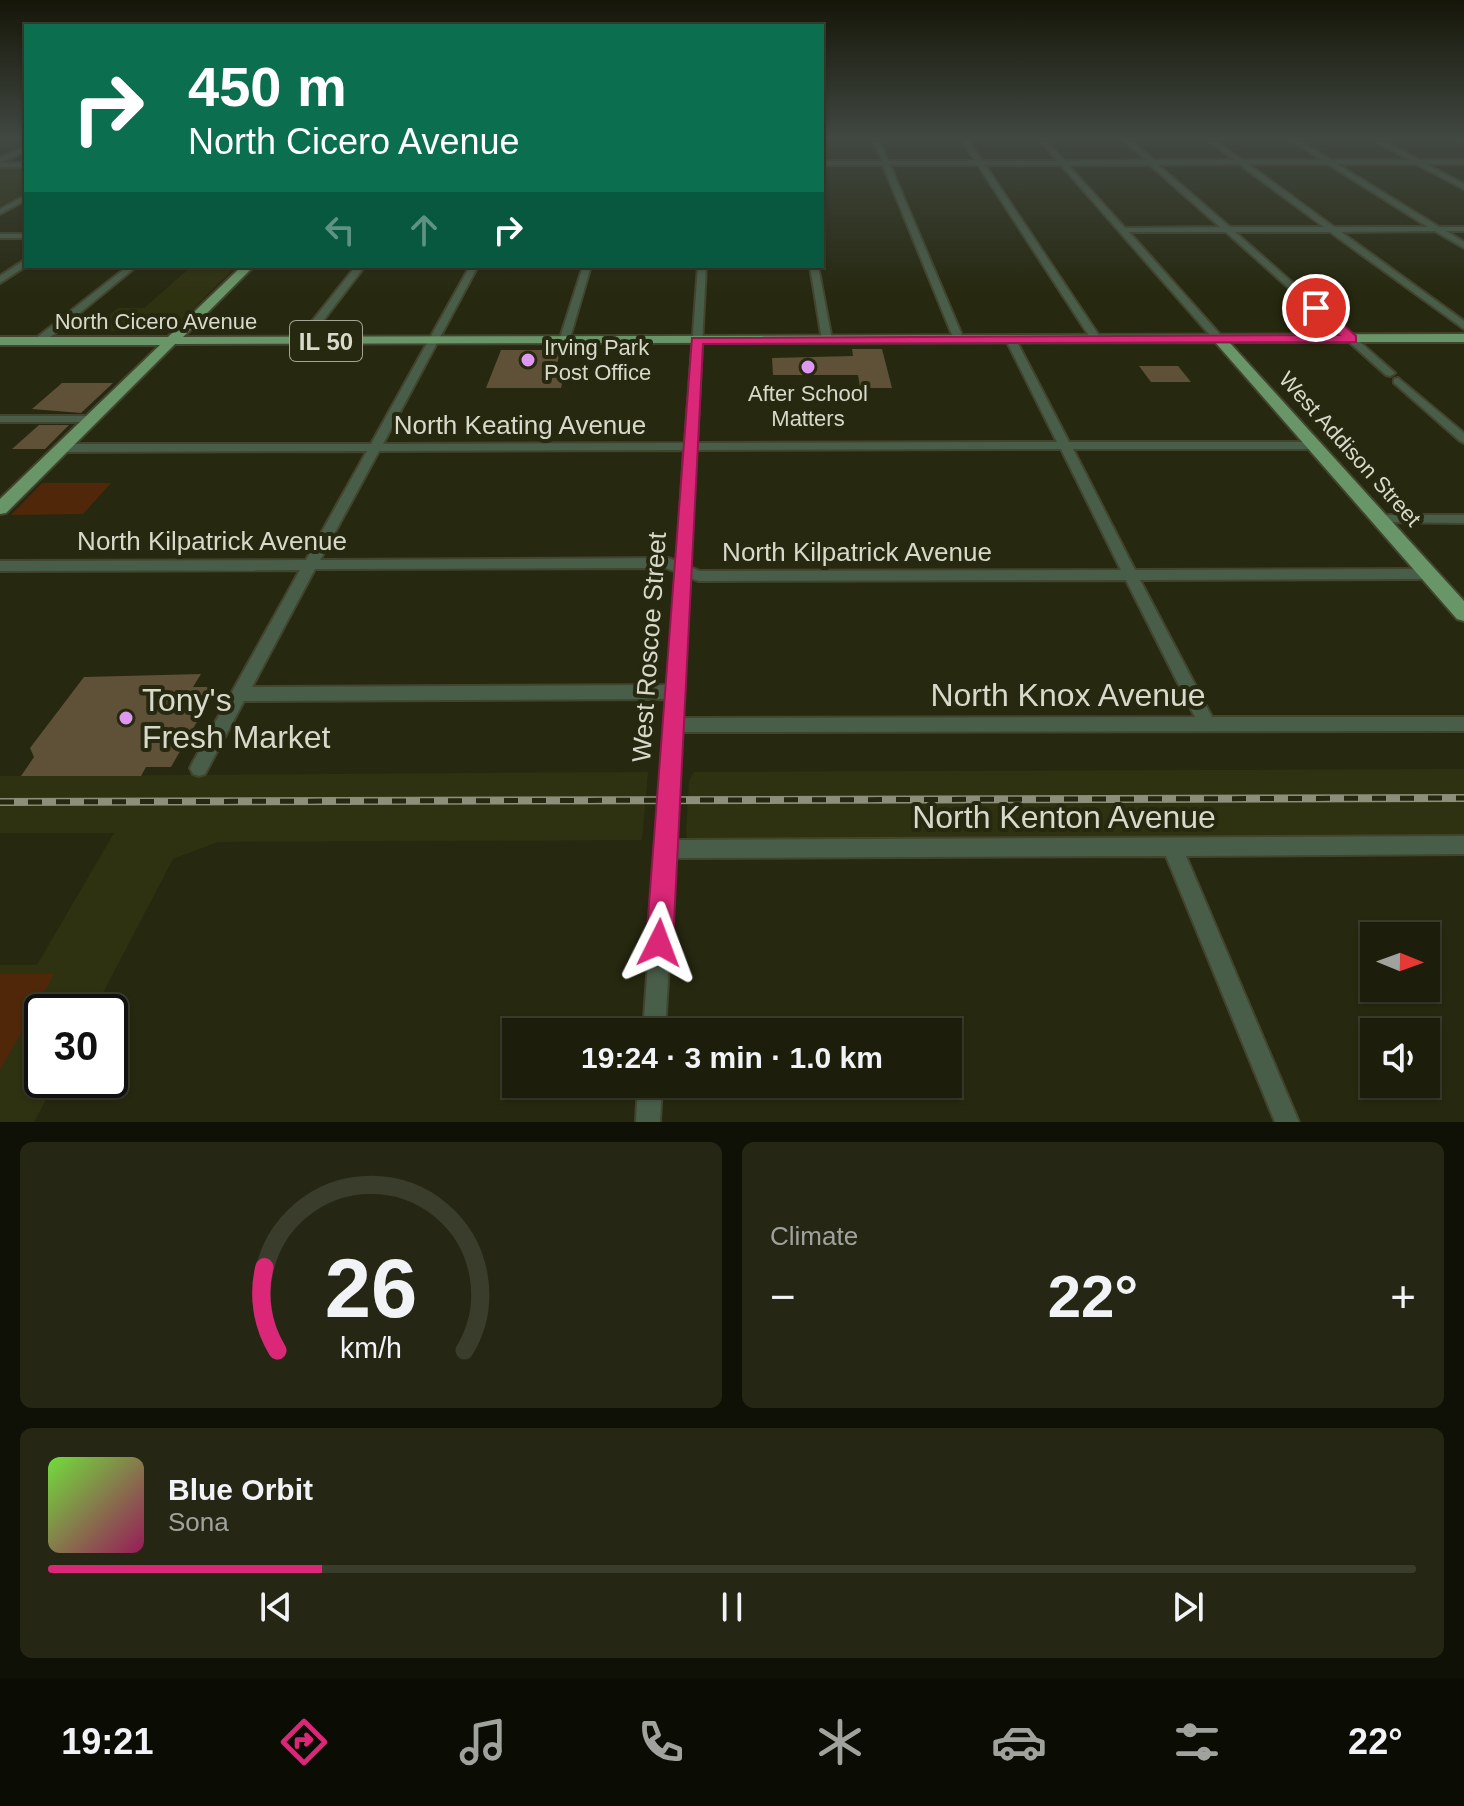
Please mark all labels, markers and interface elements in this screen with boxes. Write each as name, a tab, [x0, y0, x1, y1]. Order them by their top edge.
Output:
text: 450 m	[188, 55, 347, 118]
icon: right	[56, 56, 160, 160]
text: North Cicero Avenue	[188, 121, 520, 162]
icon: left	[318, 208, 362, 252]
icon: ahead	[402, 208, 446, 252]
icon: right	[486, 208, 530, 252]
pin	[1282, 274, 1350, 342]
icon: arrive	[1294, 286, 1338, 330]
street label: North Cicero Avenue	[55, 309, 257, 334]
road number: IL 50	[290, 321, 362, 361]
place label: Irving Park Post Office	[544, 335, 651, 385]
marker: Irving Park Post Office	[519, 351, 537, 369]
marker: After School Matters	[799, 358, 817, 376]
street label: West Addison Street	[1274, 367, 1426, 531]
place label: After School Matters	[748, 381, 868, 431]
street label: North Keating Avenue	[394, 410, 646, 440]
street label: North Kilpatrick Avenue	[77, 526, 347, 556]
street label: West Roscoe Street	[626, 530, 672, 763]
street label: North Kilpatrick Avenue	[722, 537, 992, 567]
street label: North Knox Avenue	[930, 677, 1206, 713]
place label: Tony's Fresh Market	[142, 682, 331, 755]
marker: Tony's Fresh Market	[117, 709, 135, 727]
street label: North Kenton Avenue	[912, 799, 1216, 835]
position arrow	[617, 901, 701, 985]
north arrow	[1360, 922, 1440, 1002]
map controls	[1360, 922, 1440, 1098]
speed limit sign: 30	[24, 994, 128, 1098]
button: sound	[1360, 1018, 1440, 1098]
text: 19:24 · 3 min · 1.0 km	[581, 1041, 883, 1074]
text: Climate	[770, 1221, 858, 1251]
text: 26	[325, 1242, 417, 1335]
text: 22°	[1048, 1263, 1138, 1330]
text: −	[770, 1272, 796, 1321]
text: +	[1390, 1272, 1416, 1321]
text: km/h	[340, 1332, 402, 1364]
text: Blue Orbit	[168, 1473, 313, 1506]
text: Sona	[168, 1507, 229, 1537]
icon: previous	[254, 1585, 298, 1629]
icon: pause	[710, 1585, 754, 1629]
icon: next	[1166, 1585, 1210, 1629]
icon: directions	[276, 1714, 332, 1770]
icon: music	[455, 1714, 511, 1770]
icon: phone	[633, 1714, 689, 1770]
icon: climate	[812, 1714, 868, 1770]
icon: car	[991, 1714, 1047, 1770]
icon: filters	[1169, 1714, 1225, 1770]
text: 19:21	[61, 1721, 153, 1762]
text: 22°	[1348, 1721, 1403, 1762]

